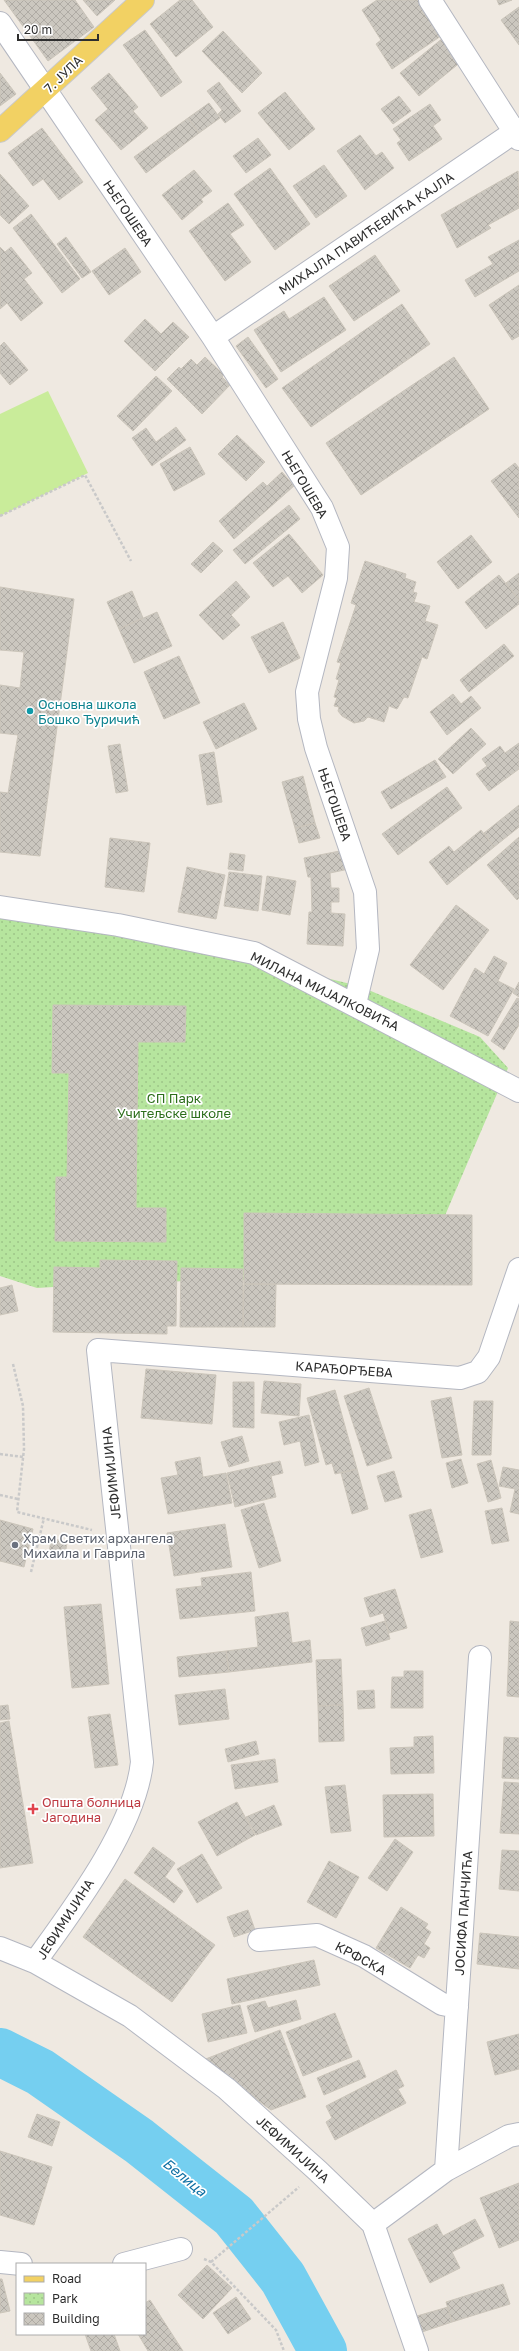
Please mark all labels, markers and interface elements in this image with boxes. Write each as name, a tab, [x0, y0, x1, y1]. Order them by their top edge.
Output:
scale bar	[18, 16, 98, 42]
text: 20 m	[24, 22, 52, 37]
street label: 7. ЈУЛА	[40, 52, 86, 96]
street label: МИХАЈЛА ПАВИЋЕВИЋА КАЈЛА	[275, 168, 457, 298]
street label: ЊЕГОШЕВА	[100, 177, 156, 249]
street label: ЊЕГОШЕВА	[278, 447, 332, 521]
place label: Основна школа Бошко Ђуричић	[38, 696, 140, 727]
marker: Основна школа Бошко Ђуричић	[25, 706, 35, 716]
street label: ЊЕГОШЕВА	[315, 765, 355, 843]
street label: МИЛАНА МИЈАЛКОВИЋА	[248, 948, 402, 1034]
park label: СП Парк Учитељске школе	[117, 1090, 231, 1121]
street label: КАРАЂОРЂЕВА	[295, 1358, 394, 1380]
street label: ЈЕФИМИЈИНА	[98, 1426, 124, 1520]
place label: Храм Светих архангела Михаила и Гаврила	[23, 1530, 173, 1561]
marker: Храм Светих архангела Михаила и Гаврила	[10, 1540, 20, 1550]
place label: Општа болница Јагодина	[42, 1794, 141, 1825]
marker: Општа болница Јагодина	[27, 1803, 39, 1815]
street label: ЈОСИФА ПАНЧИЋА	[451, 1850, 475, 1976]
street label: ЈЕФИМИЈИНА	[33, 1875, 97, 1962]
street label: КРФСКА	[333, 1938, 390, 1978]
street label: ЈЕФИМИЈИНА	[253, 2112, 333, 2186]
water label: Белица	[160, 2154, 211, 2200]
legend	[16, 2263, 146, 2335]
text: Road	[52, 2271, 81, 2286]
text: Park	[52, 2291, 78, 2306]
text: Building	[52, 2311, 100, 2326]

